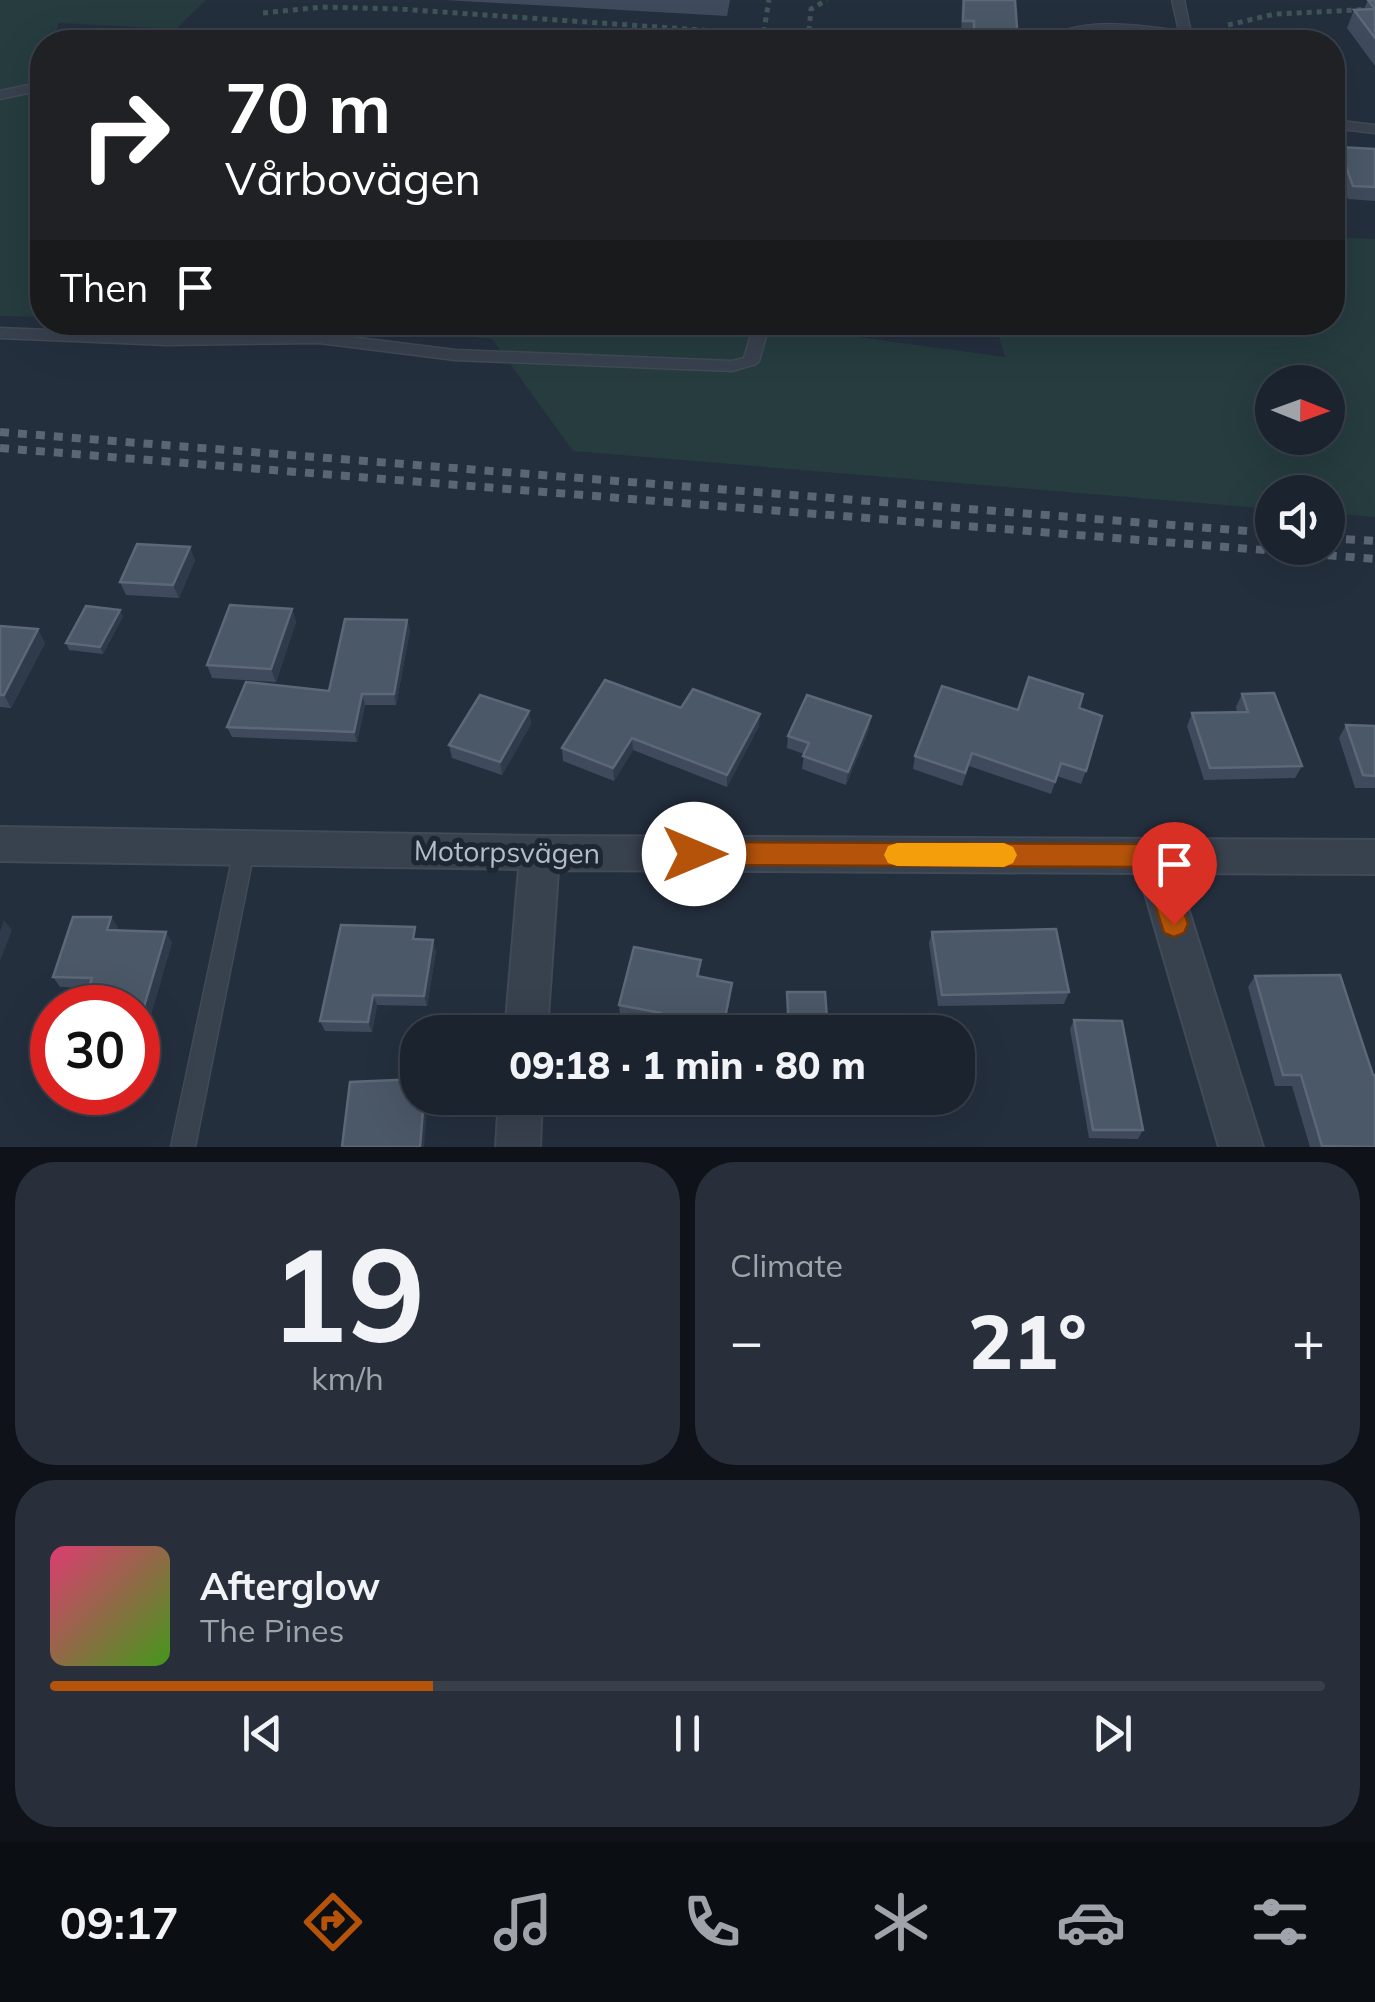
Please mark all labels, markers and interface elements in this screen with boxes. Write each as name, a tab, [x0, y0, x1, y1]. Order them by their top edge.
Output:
text: 70 m	[225, 63, 391, 151]
icon: right	[60, 70, 190, 200]
text: Vårbovägen	[225, 150, 481, 206]
icon: arrive	[168, 260, 223, 315]
text: Then	[60, 264, 148, 312]
north arrow	[1255, 365, 1345, 455]
map controls	[1255, 365, 1345, 565]
button: sound	[1255, 475, 1345, 565]
position arrow	[642, 802, 746, 906]
pin	[1132, 822, 1217, 925]
street label: Motorpsvägen	[414, 832, 600, 871]
icon: arrive	[1147, 837, 1202, 892]
speed limit sign: 30	[30, 985, 160, 1115]
text: 09:18 · 1 min · 80 m	[509, 1041, 866, 1089]
text: 19	[269, 1211, 426, 1375]
text: Climate	[730, 1245, 843, 1285]
text: 21°	[968, 1294, 1087, 1388]
text: −	[730, 1306, 763, 1375]
text: +	[1292, 1306, 1325, 1375]
text: km/h	[311, 1358, 384, 1398]
text: Afterglow	[200, 1562, 380, 1610]
text: The Pines	[200, 1610, 344, 1650]
icon: previous	[235, 1706, 290, 1761]
icon: pause	[660, 1706, 715, 1761]
icon: next	[1085, 1706, 1140, 1761]
icon: directions	[298, 1887, 368, 1957]
icon: music	[488, 1887, 558, 1957]
icon: phone	[677, 1887, 747, 1957]
icon: climate	[866, 1887, 936, 1957]
icon: car	[1056, 1887, 1126, 1957]
icon: filters	[1245, 1887, 1315, 1957]
text: 09:17	[60, 1894, 179, 1950]

